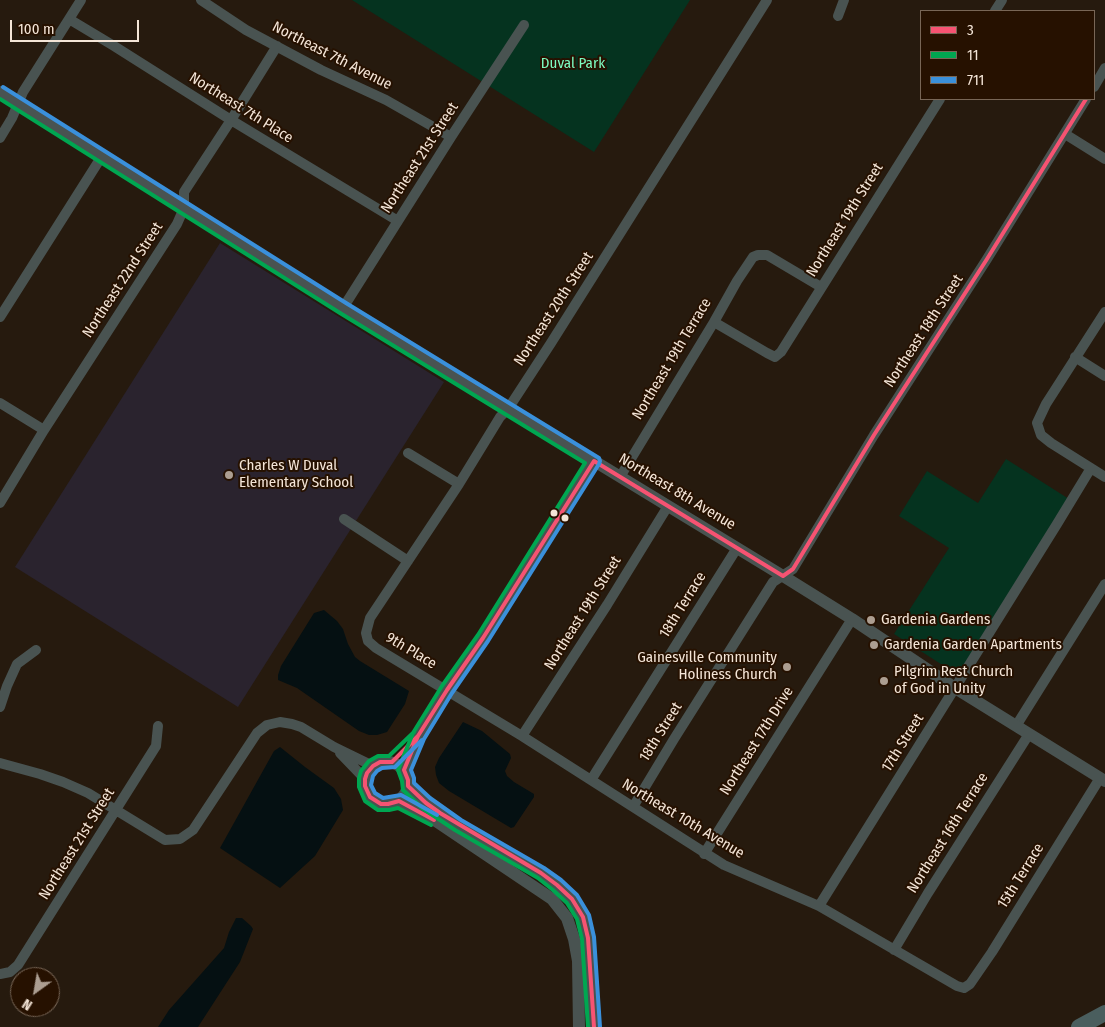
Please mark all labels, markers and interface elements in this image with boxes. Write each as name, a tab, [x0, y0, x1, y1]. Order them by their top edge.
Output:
scale bar	[12, 10, 141, 42]
legend	[920, 10, 1095, 100]
street label: Northeast 7th Avenue	[269, 18, 395, 94]
text: 100 m	[18, 20, 55, 38]
text: 3	[967, 21, 974, 39]
text: 11	[967, 46, 979, 64]
park label: Duval Park	[541, 55, 605, 73]
street label: Northeast 7th Place	[186, 69, 296, 147]
text: 711	[967, 71, 984, 89]
street label: Northeast 21st Street	[378, 99, 462, 217]
street label: Northeast 19th Street	[803, 160, 887, 280]
street label: Northeast 22nd Street	[79, 219, 167, 341]
street label: Northeast 20th Street	[510, 249, 598, 369]
street label: Northeast 18th Street	[881, 271, 967, 391]
street label: Northeast 19th Terrace	[629, 295, 715, 423]
street label: Northeast 8th Avenue	[615, 450, 739, 534]
place label: Charles W Duval Elementary School	[239, 457, 353, 492]
marker: Charles W Duval Elementary School	[223, 469, 235, 481]
unlabelled marker	[549, 508, 559, 518]
unlabelled marker	[560, 513, 570, 523]
street label: Northeast 19th Street	[541, 553, 625, 673]
street label: 18th Terrace	[656, 569, 710, 641]
place label: Gardenia Gardens	[881, 611, 990, 629]
marker: Gardenia Gardens	[865, 614, 877, 626]
street label: 9th Place	[382, 629, 440, 673]
place label: Gardenia Garden Apartments	[884, 636, 1062, 654]
marker: Gardenia Garden Apartments	[868, 639, 880, 651]
place label: Gainesville Community Holiness Church	[637, 649, 777, 684]
marker: Gainesville Community Holiness Church	[781, 661, 793, 673]
place label: Pilgrim Rest Church of God in Unity	[894, 663, 1013, 698]
marker: Pilgrim Rest Church of God in Unity	[878, 675, 890, 687]
street label: Northeast 17th Drive	[716, 683, 798, 799]
street label: 18th Street	[636, 699, 686, 765]
street label: 17th Street	[878, 711, 928, 775]
street label: Northeast 16th Terrace	[904, 770, 992, 896]
street label: Northeast 10th Avenue	[619, 775, 747, 863]
street label: Northeast 21st Street	[35, 785, 119, 903]
street label: 15th Terrace	[994, 840, 1048, 912]
north arrow	[10, 967, 60, 1017]
text: N	[19, 995, 35, 1014]

